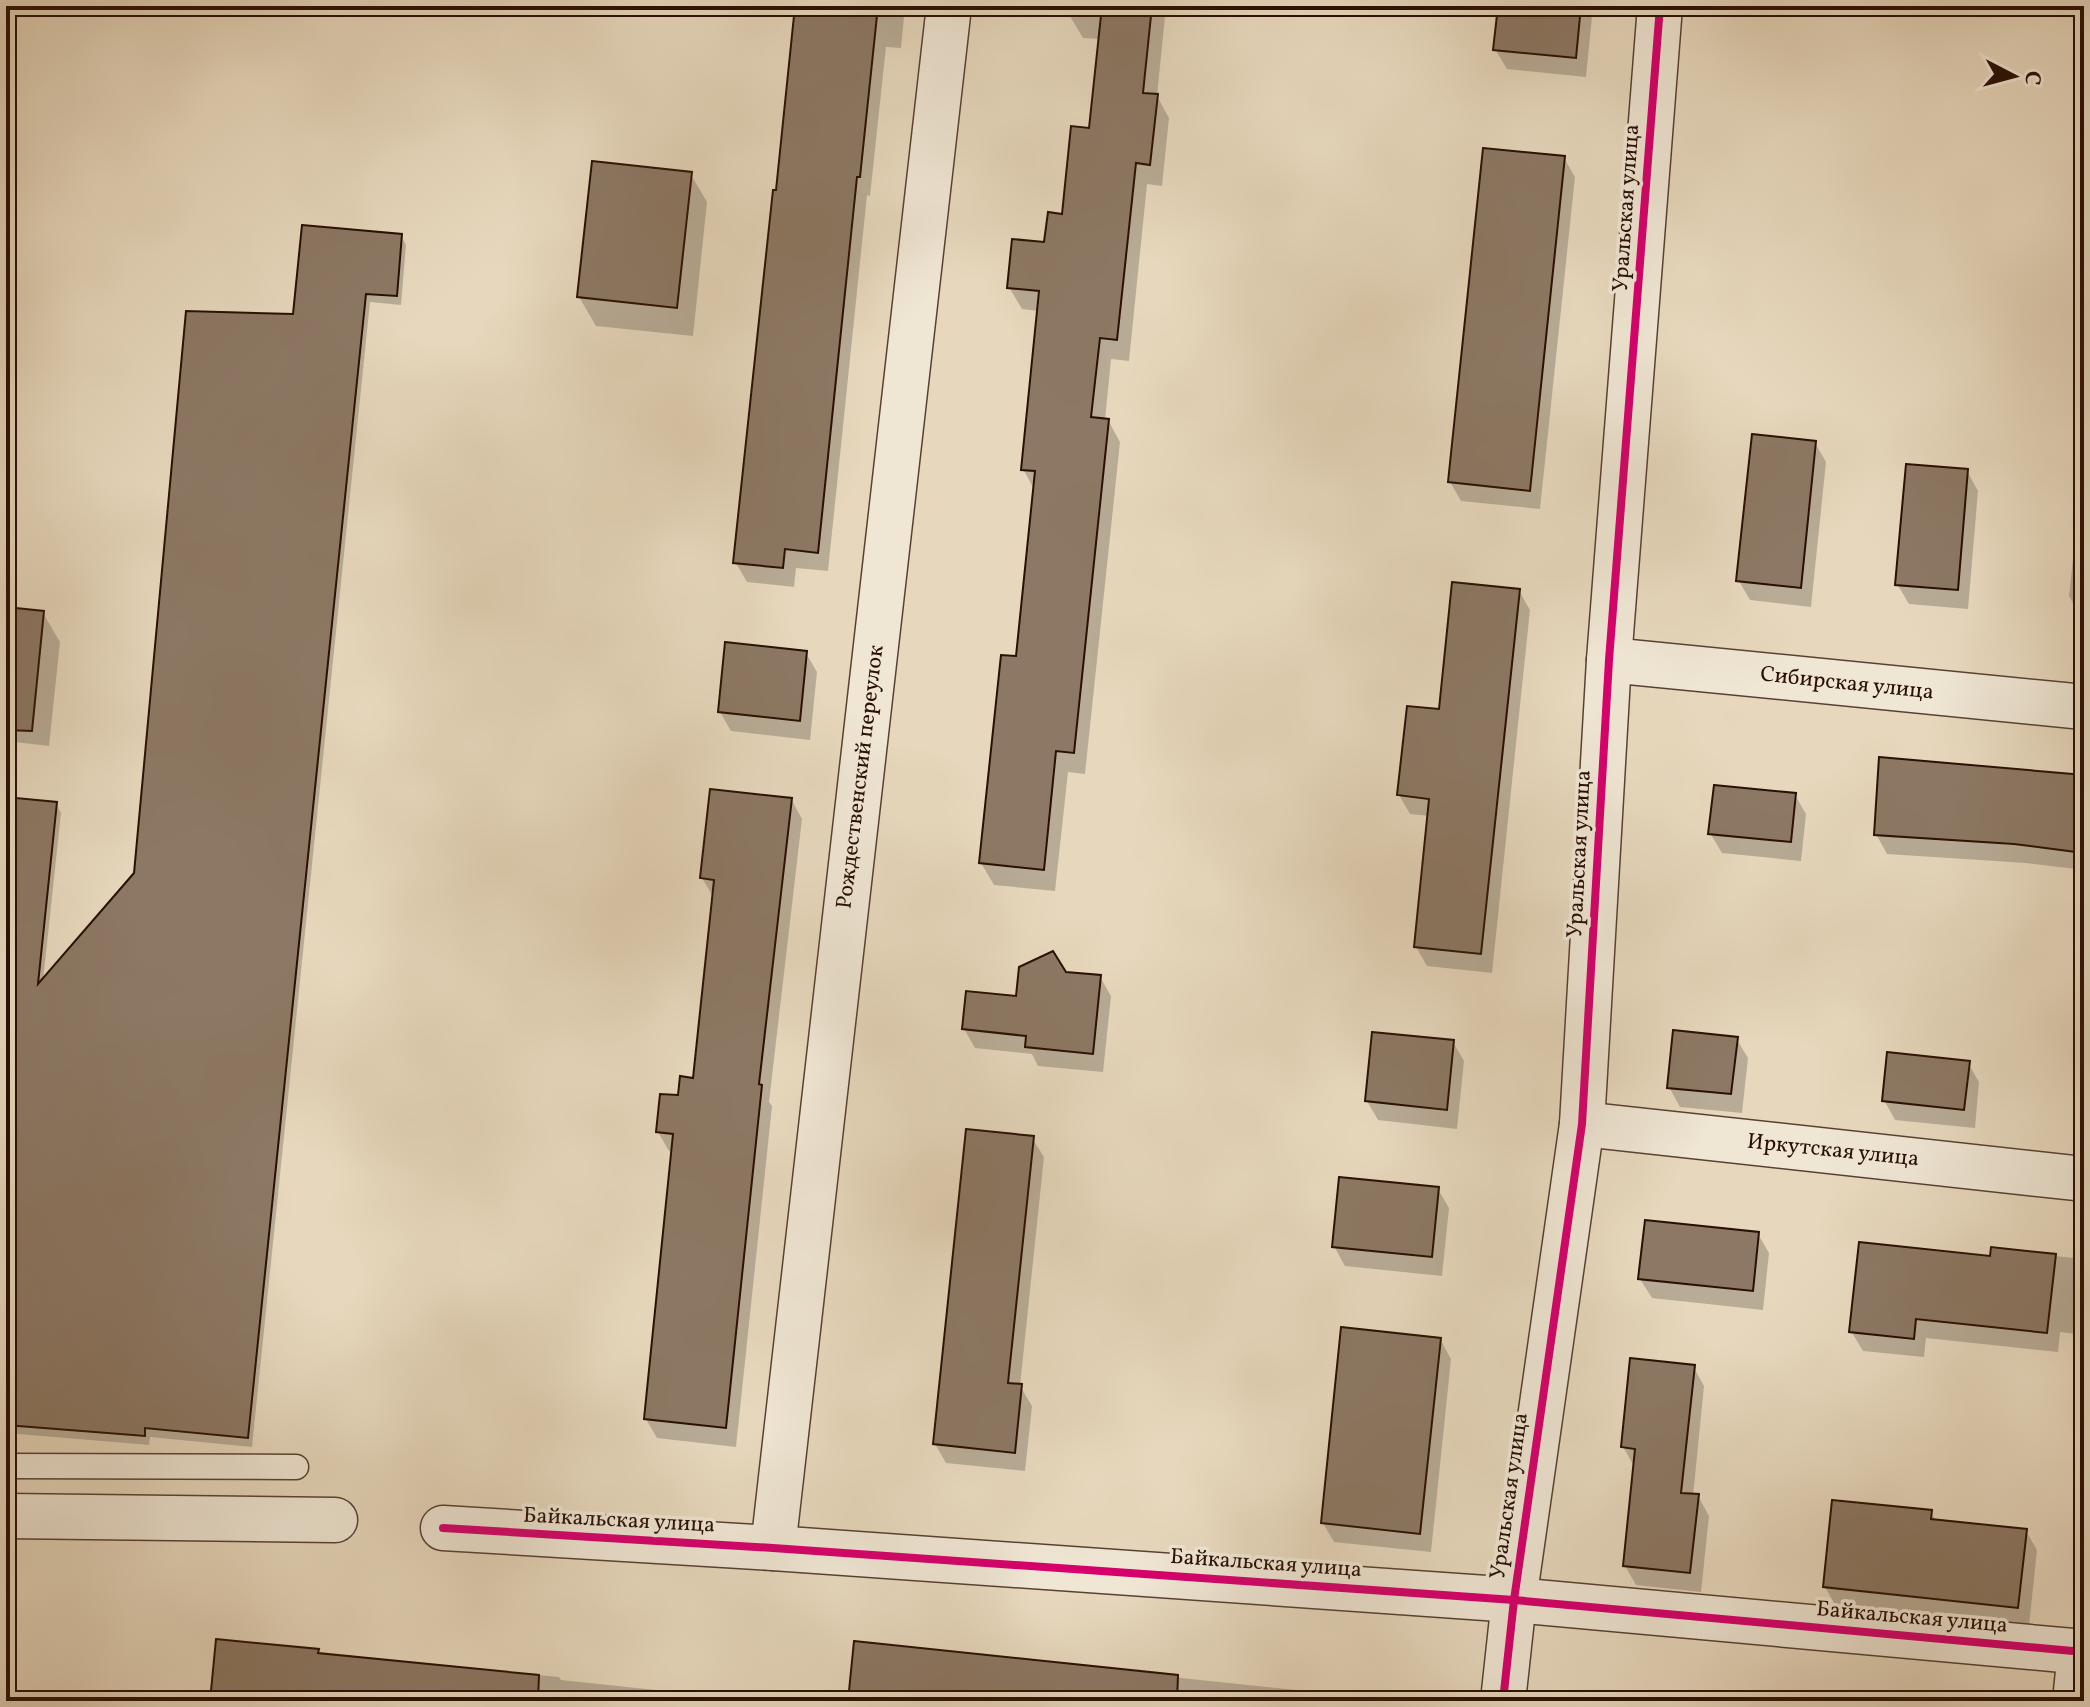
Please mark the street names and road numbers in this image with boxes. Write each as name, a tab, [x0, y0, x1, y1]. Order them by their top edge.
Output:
street label: Уральская улица	[1606, 123, 1648, 293]
street label: Рождественский переулок	[829, 643, 893, 911]
street label: Сибирская улица	[1759, 659, 1935, 709]
street label: Уральская улица	[1560, 769, 1600, 939]
street label: Иркутская улица	[1745, 1127, 1921, 1175]
street label: Уральская улица	[1483, 1411, 1537, 1581]
street label: Байкальская улица	[522, 1500, 716, 1542]
street label: Байкальская улица	[1169, 1542, 1363, 1586]
street label: Байкальская улица	[1815, 1594, 2009, 1642]

